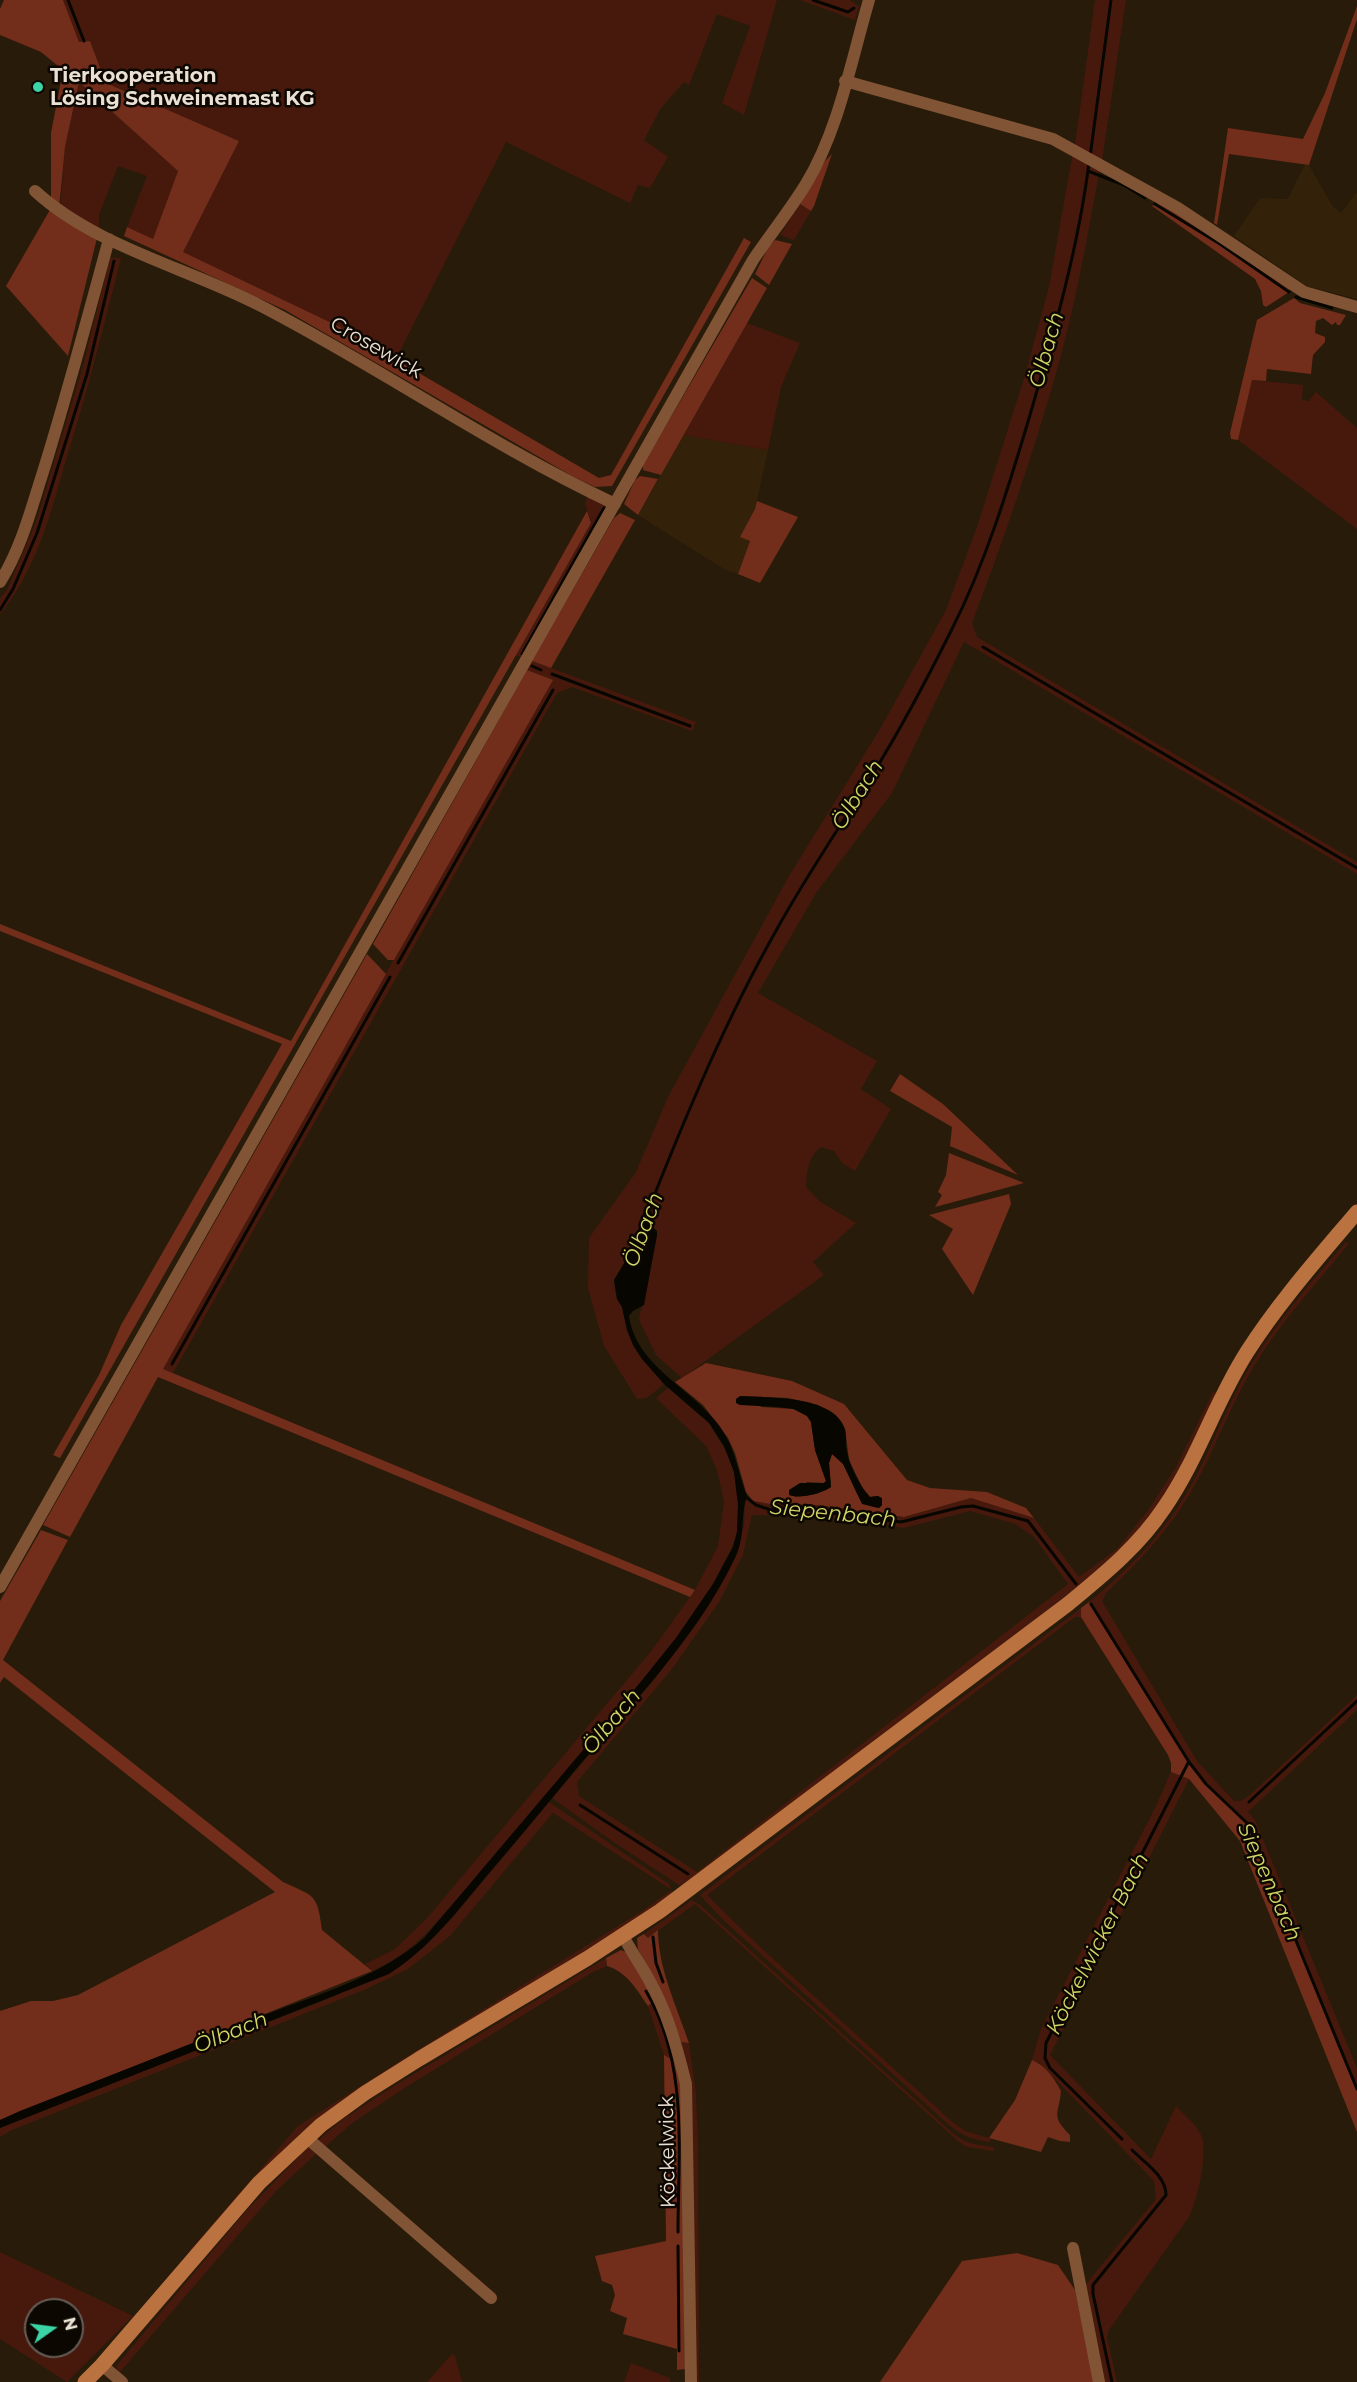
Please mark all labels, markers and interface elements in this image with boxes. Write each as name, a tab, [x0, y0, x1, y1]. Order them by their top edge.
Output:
place label: Tierkooperation Lösing Schweinemast KG	[50, 64, 315, 111]
marker: Tierkooperation Lösing Schweinemast KG	[31, 80, 45, 94]
water label: Ölbach	[1024, 309, 1070, 391]
street label: Crosewick	[326, 312, 426, 384]
water label: Ölbach	[827, 755, 889, 835]
water label: Ölbach	[619, 1189, 669, 1271]
water label: Siepenbach	[769, 1495, 897, 1533]
water label: Ölbach	[577, 1684, 647, 1760]
water label: Siepenbach	[1232, 1819, 1306, 1945]
water label: Köckelwicker Bach	[1041, 1849, 1155, 2039]
water label: Ölbach	[190, 2007, 272, 2059]
street label: Köckelwick	[655, 2096, 681, 2208]
north arrow	[24, 2298, 84, 2358]
text: N	[59, 2315, 81, 2333]

